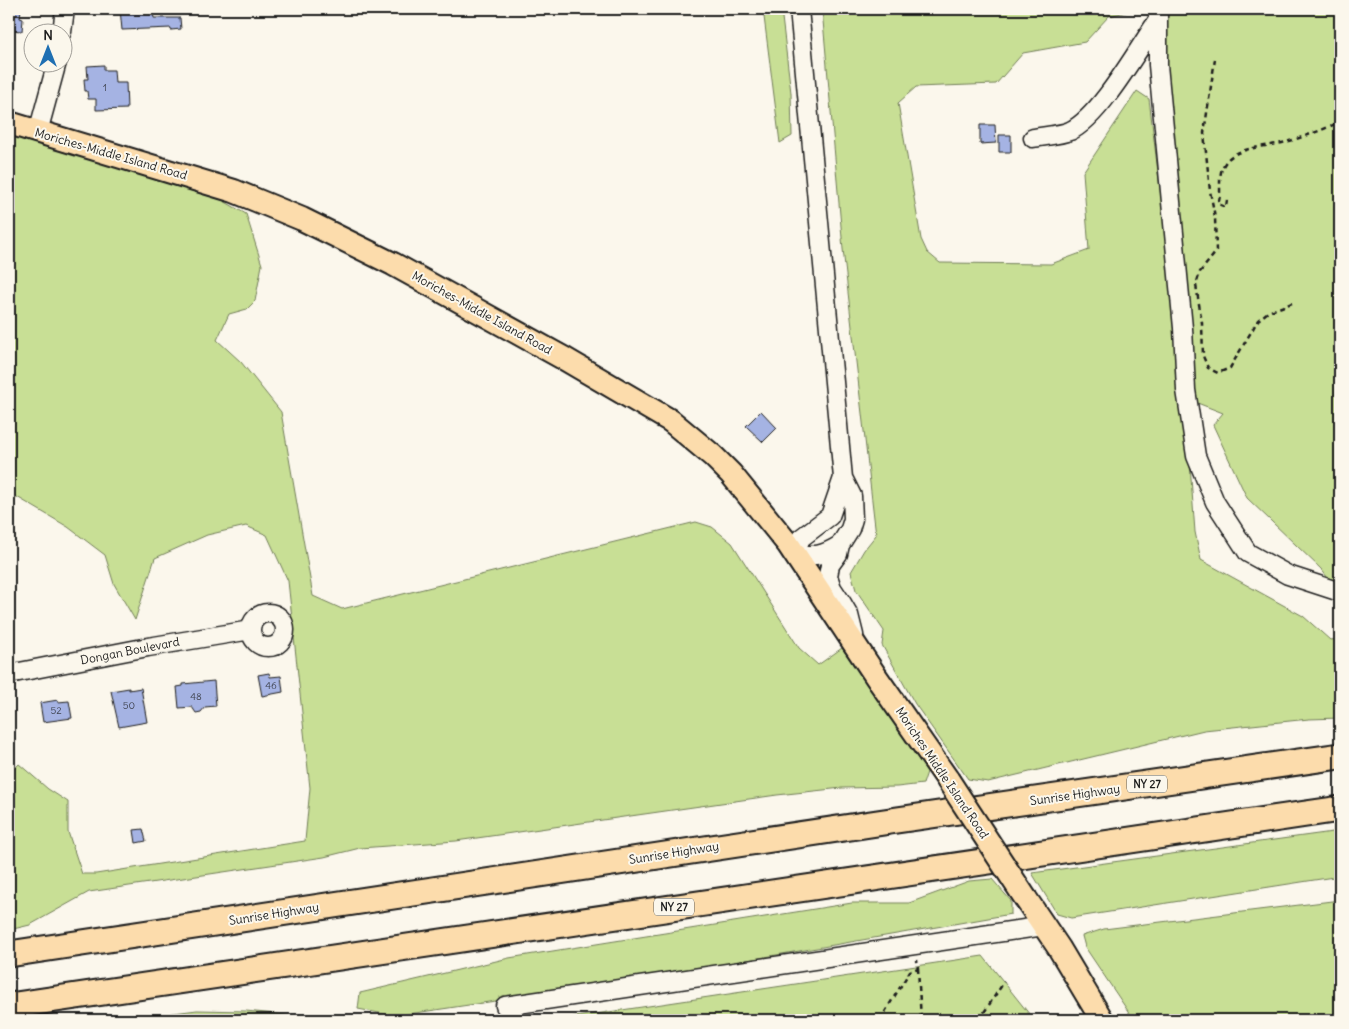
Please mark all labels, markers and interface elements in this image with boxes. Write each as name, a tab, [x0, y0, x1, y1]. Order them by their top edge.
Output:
north arrow	[22, 22, 72, 72]
text: N	[43, 26, 53, 44]
house number: 1	[103, 81, 107, 94]
street label: Moriches-Middle Island Road	[33, 125, 189, 182]
street label: Moriches-Middle Island Road	[410, 268, 555, 357]
street label: Dongan Boulevard	[79, 634, 181, 667]
house number: 46	[265, 679, 277, 692]
house number: 48	[190, 690, 202, 703]
house number: 50	[123, 699, 135, 712]
house number: 52	[50, 704, 62, 717]
street label: Moriches Middle Island Road	[893, 704, 992, 841]
road number: NY 27	[1127, 776, 1167, 792]
street label: Sunrise Highway	[1029, 781, 1121, 808]
street label: Sunrise Highway	[628, 838, 720, 867]
street label: Sunrise Highway	[228, 899, 320, 928]
road number: NY 27	[654, 899, 694, 916]

